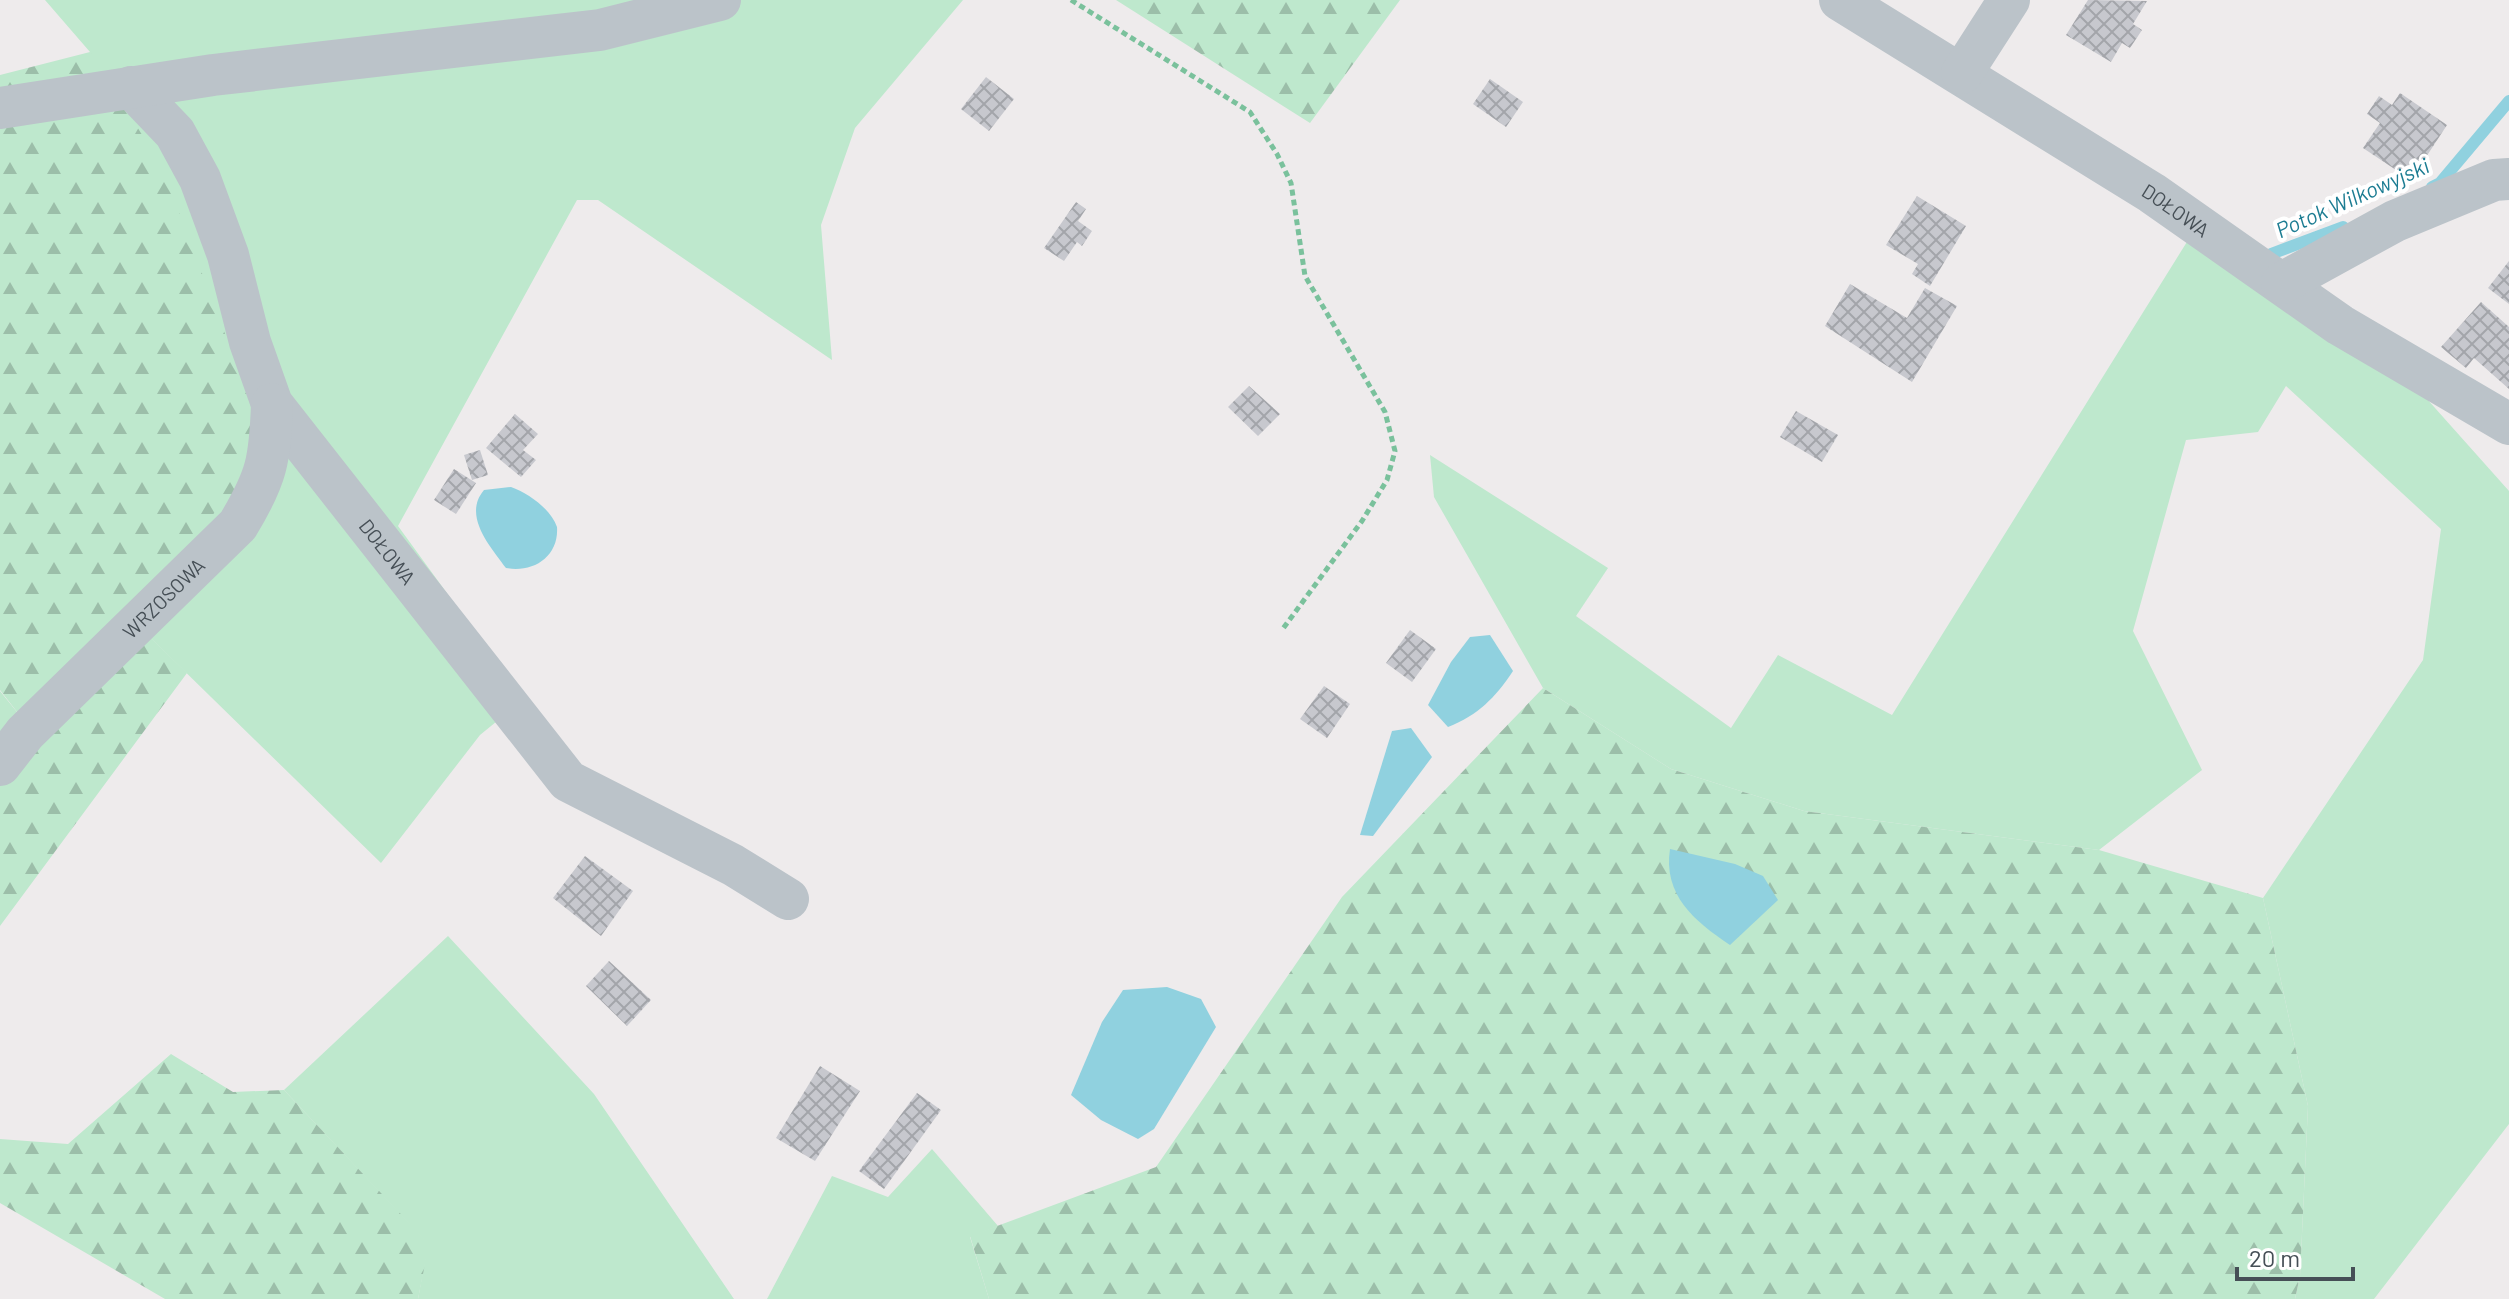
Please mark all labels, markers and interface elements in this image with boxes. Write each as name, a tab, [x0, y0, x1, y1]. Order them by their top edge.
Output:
water label: Potok Wilkowyjski	[2271, 151, 2433, 242]
street label: DOŁOWA	[2138, 178, 2214, 242]
street label: DOŁOWA	[355, 514, 421, 589]
street label: WRZOSOWA	[117, 553, 209, 643]
scale bar	[2237, 1231, 2353, 1281]
text: 20 m	[2249, 1243, 2300, 1272]

